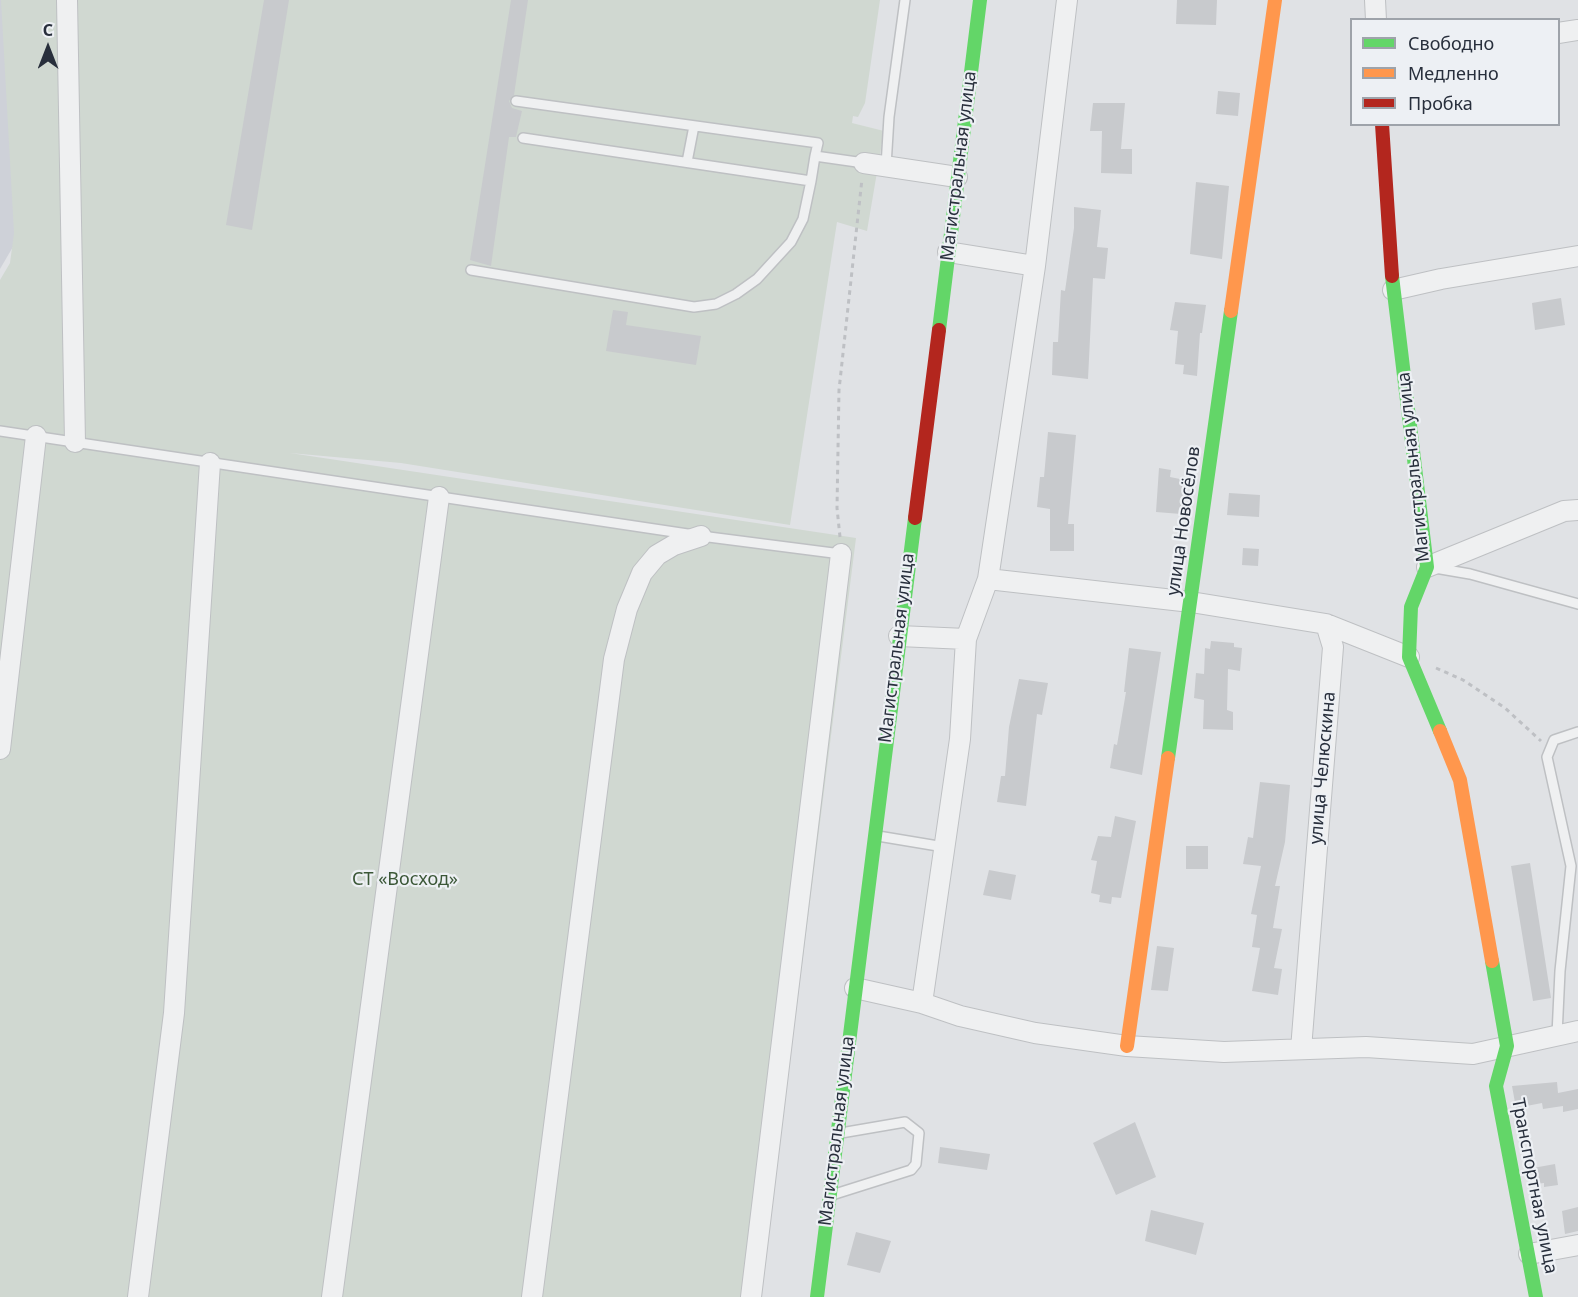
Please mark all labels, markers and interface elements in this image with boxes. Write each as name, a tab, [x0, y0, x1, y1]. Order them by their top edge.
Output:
north arrow	[18, 18, 78, 78]
legend	[1350, 18, 1560, 126]
text: С	[43, 19, 53, 41]
text: Свободно	[1408, 31, 1494, 55]
text: Медленно	[1408, 61, 1499, 85]
street label: Магистральная улица	[937, 70, 981, 262]
text: Пробка	[1408, 91, 1473, 115]
street label: Магистральная улица	[1393, 371, 1435, 563]
street label: улица Новосёлов	[1163, 445, 1205, 597]
street label: Магистральная улица	[875, 552, 919, 744]
street label: улица Челюскина	[1306, 691, 1340, 845]
park label: СТ «Восход»	[352, 869, 458, 891]
street label: Магистральная улица	[815, 1035, 859, 1227]
street label: Транспортная улица	[1506, 1096, 1562, 1276]

